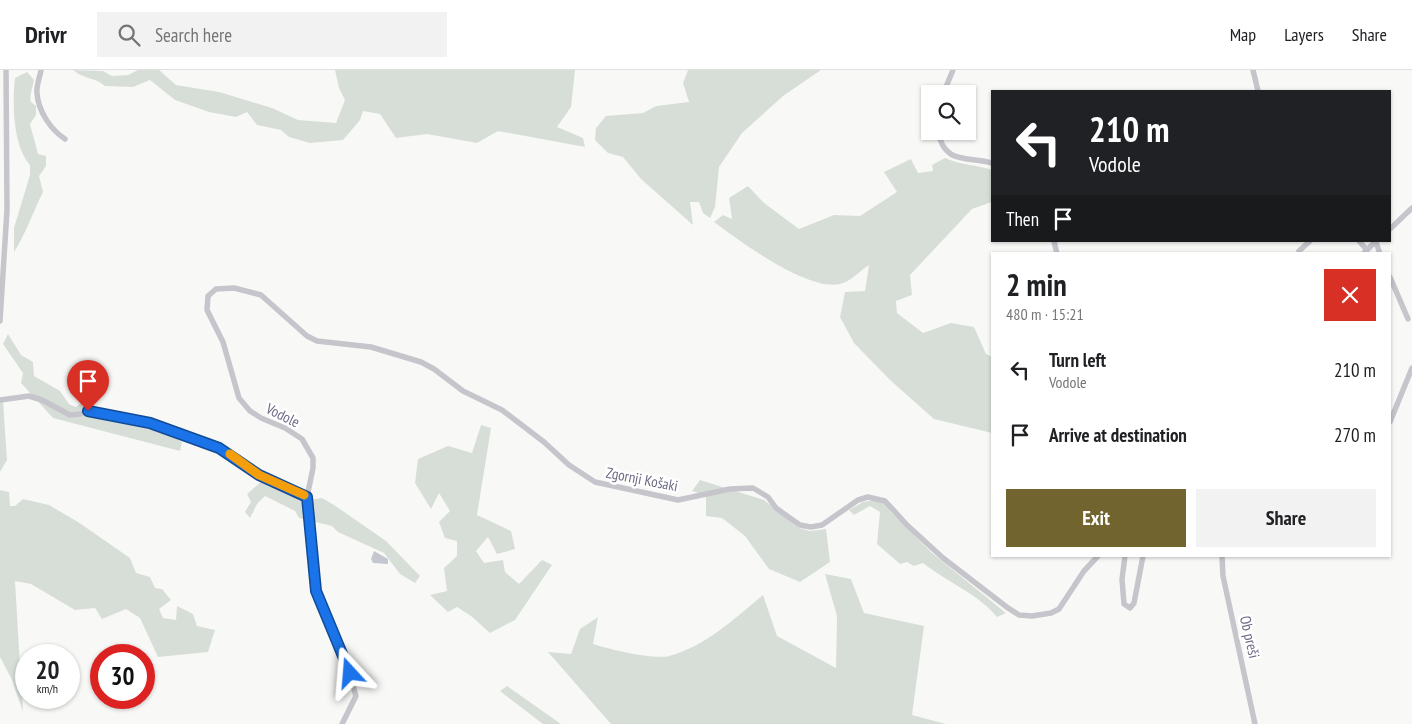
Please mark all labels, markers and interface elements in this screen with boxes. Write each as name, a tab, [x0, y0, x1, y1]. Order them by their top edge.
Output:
search box	[97, 12, 447, 57]
text: Drivr	[25, 19, 67, 50]
icon: search	[115, 21, 143, 49]
text: Search here	[155, 23, 232, 47]
text: Map	[1230, 23, 1256, 46]
text: Layers	[1284, 23, 1324, 46]
text: Share	[1352, 23, 1387, 46]
map controls	[921, 85, 976, 140]
button: search	[921, 85, 976, 140]
text: 210 m	[1089, 106, 1170, 152]
icon: left	[1006, 110, 1071, 175]
text: Vodole	[1089, 150, 1141, 178]
icon: arrive	[1049, 205, 1077, 233]
text: Then	[1006, 207, 1039, 231]
text: 2 min	[1006, 265, 1067, 304]
button: close	[1324, 269, 1376, 321]
text: 480 m · 15:21	[1006, 304, 1084, 324]
text: Turn left	[1049, 348, 1106, 372]
icon: left	[1006, 356, 1034, 384]
text: 210 m	[1334, 358, 1376, 382]
pin	[67, 360, 109, 411]
icon: arrive	[74, 367, 102, 395]
text: Vodole	[1049, 372, 1087, 392]
street label: Vodole	[262, 398, 303, 431]
icon: arrive	[1006, 421, 1034, 449]
text: Arrive at destination	[1049, 423, 1187, 447]
text: 270 m	[1334, 423, 1376, 447]
street label: Zgornji Košaki	[604, 463, 680, 495]
button: Exit	[1006, 489, 1186, 547]
button: Share	[1196, 489, 1376, 547]
street label: Ob preši	[1236, 614, 1264, 660]
speed limit sign: 30	[90, 644, 155, 709]
position arrow	[323, 646, 375, 698]
text: 20	[36, 654, 59, 686]
text: km/h	[37, 681, 58, 696]

